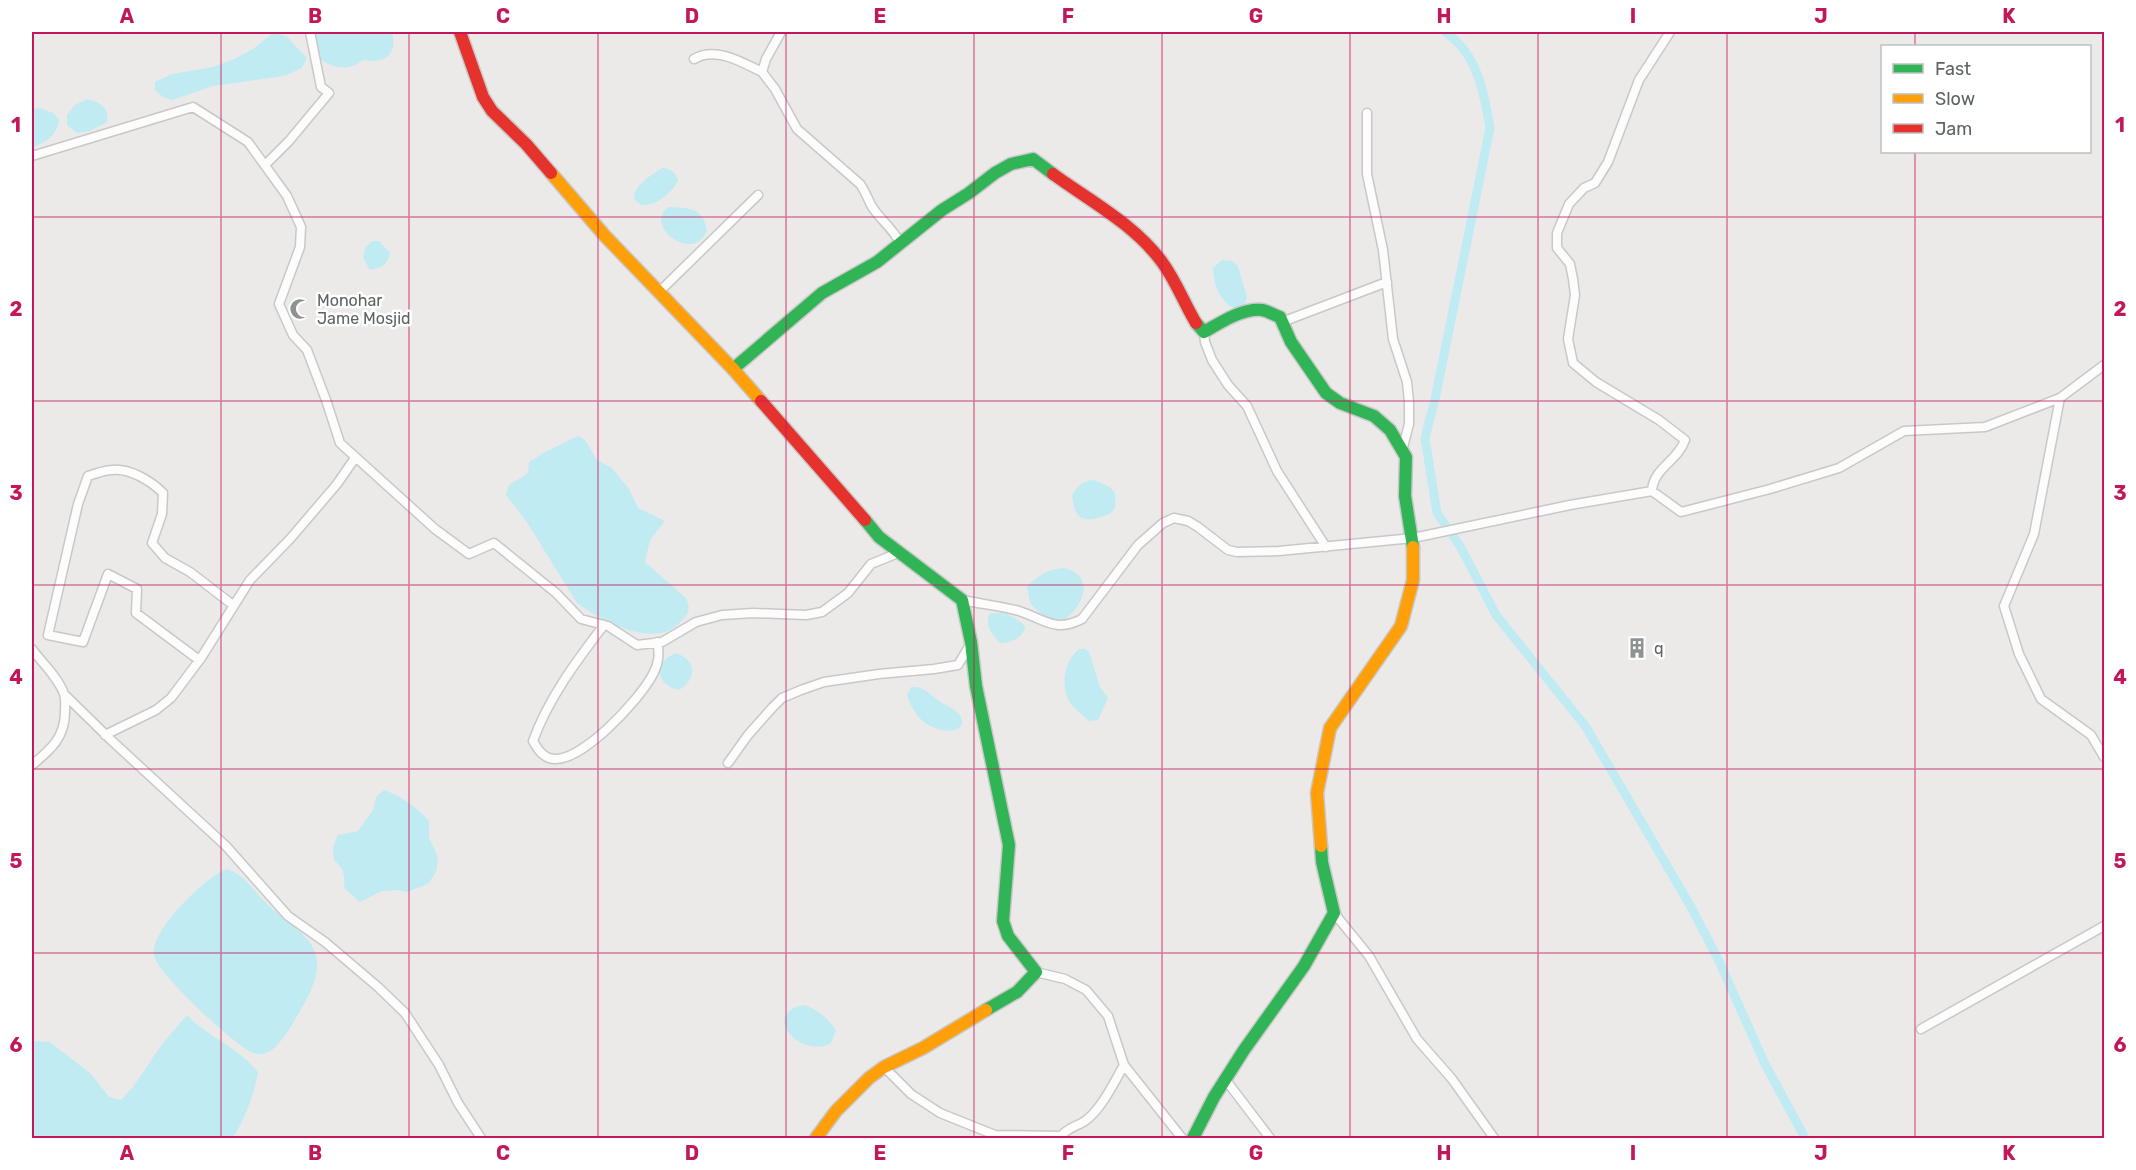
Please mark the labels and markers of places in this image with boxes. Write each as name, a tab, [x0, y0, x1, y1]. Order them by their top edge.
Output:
place label: Monohar Jame Mosjid	[317, 291, 411, 328]
mosque icon: Monohar Jame Mosjid	[288, 297, 312, 321]
building icon: q	[1625, 636, 1649, 660]
place label: q	[1654, 639, 1664, 658]

